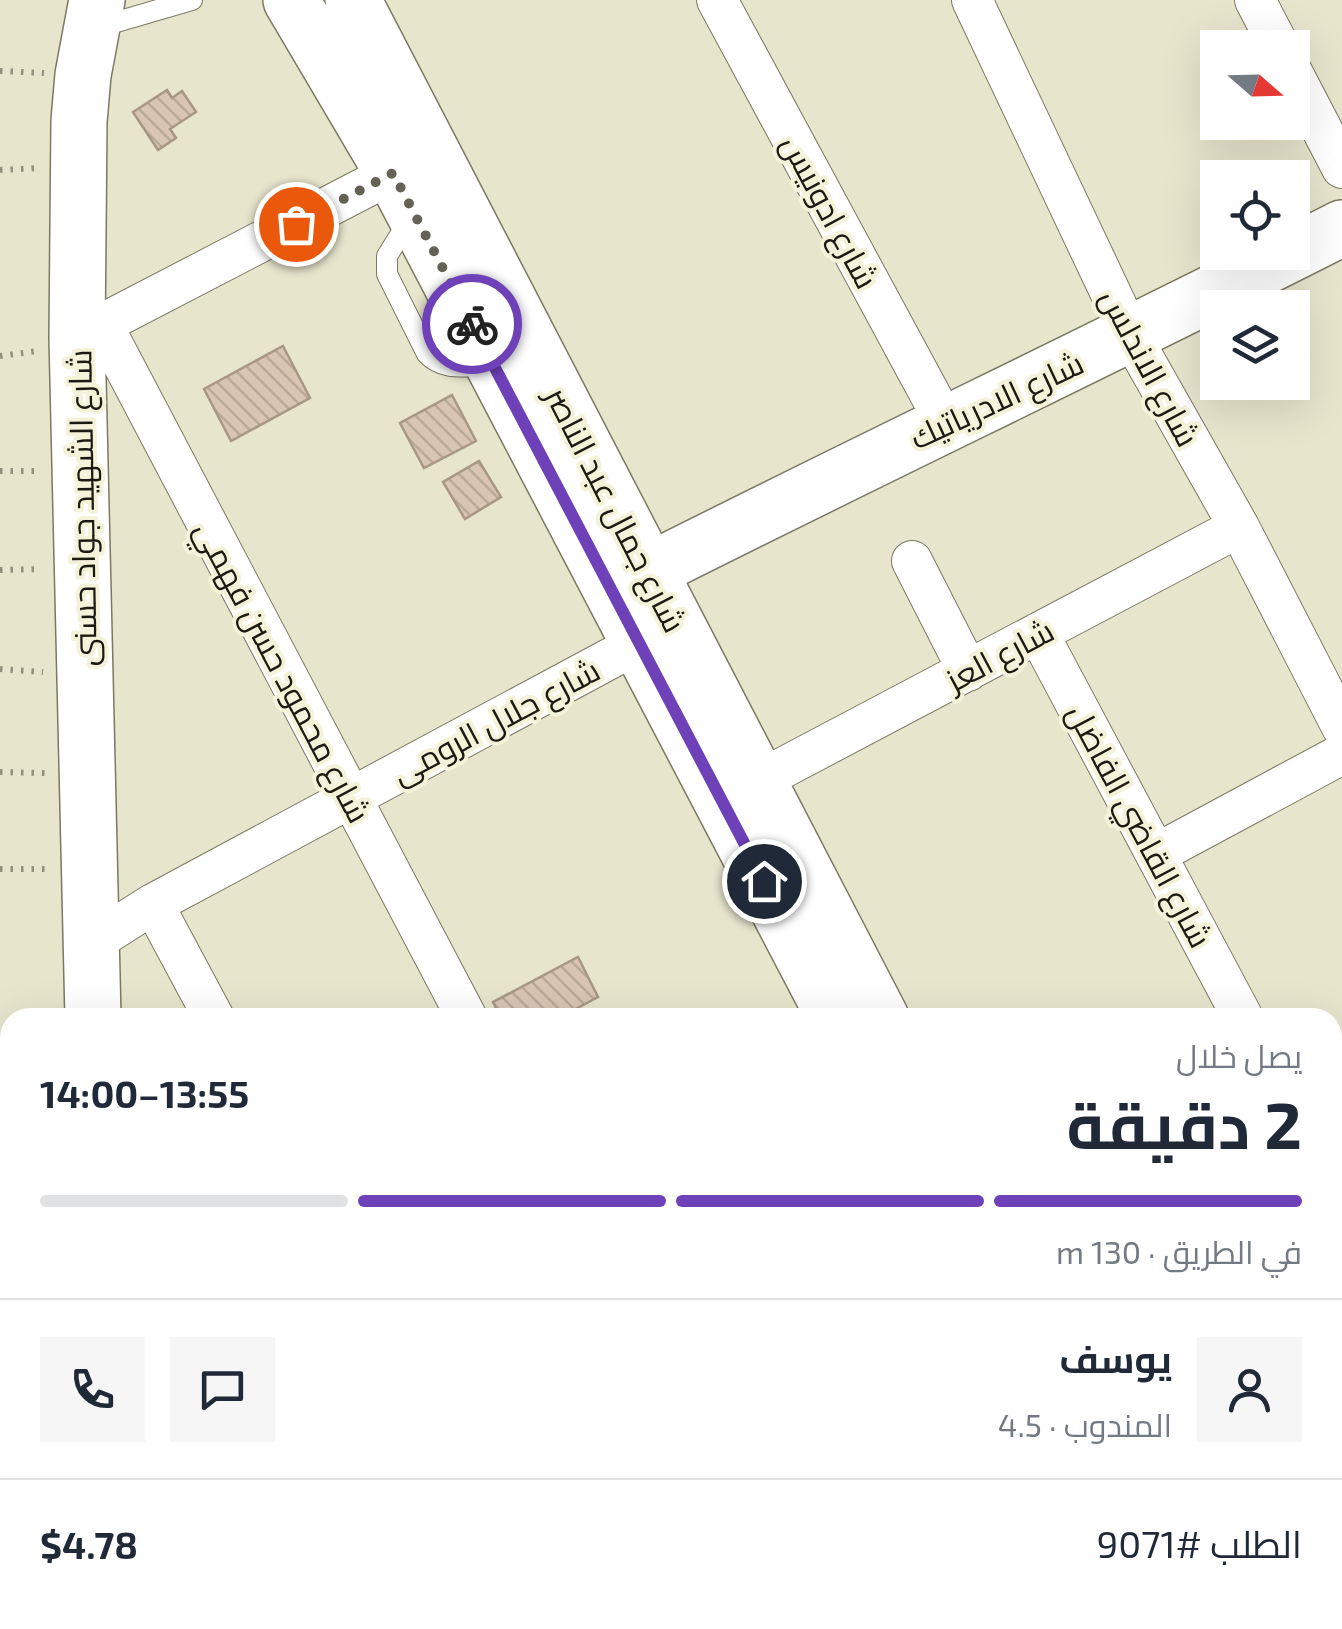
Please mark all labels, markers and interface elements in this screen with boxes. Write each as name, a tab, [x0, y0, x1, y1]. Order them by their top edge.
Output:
north arrow	[1200, 30, 1310, 140]
map controls	[1200, 30, 1310, 400]
street label: شارع ادونيس	[770, 128, 887, 297]
button: locate	[1200, 160, 1310, 270]
pin	[254, 182, 339, 267]
icon: bag	[269, 197, 324, 252]
courier	[422, 274, 522, 374]
street label: شارع الاندلس	[1089, 282, 1208, 455]
button: layers	[1200, 290, 1310, 400]
icon: bike	[445, 297, 500, 352]
street label: شارع الادرياتيك	[903, 342, 1091, 460]
street label: شارع الشهيد جواد حسنى	[59, 349, 108, 667]
street label: شارع جمال عبد الناصر	[533, 378, 695, 640]
street label: شارع محمود حسن فهمي	[181, 514, 380, 832]
street label: شارع العز	[937, 610, 1062, 703]
street label: شارع جلال الرومى	[384, 649, 608, 795]
street label: شارع القاضي الفاضل	[1055, 697, 1221, 957]
pin	[722, 839, 807, 924]
icon: home	[737, 854, 792, 909]
text: يصل خلال	[1176, 1036, 1302, 1074]
text: 13:55–14:00	[40, 1070, 249, 1116]
text: 2 دقيقة	[1066, 1084, 1302, 1162]
text: في الطريق · 130 m	[1056, 1232, 1302, 1270]
text: يوسف	[1059, 1335, 1172, 1381]
button: phone	[40, 1337, 145, 1442]
button: chat	[170, 1337, 275, 1442]
button: person	[1197, 1337, 1302, 1442]
text: المندوب · 4.5	[998, 1405, 1172, 1443]
text: الطلب #9071	[1096, 1520, 1302, 1566]
text: $4.78	[40, 1521, 138, 1567]

